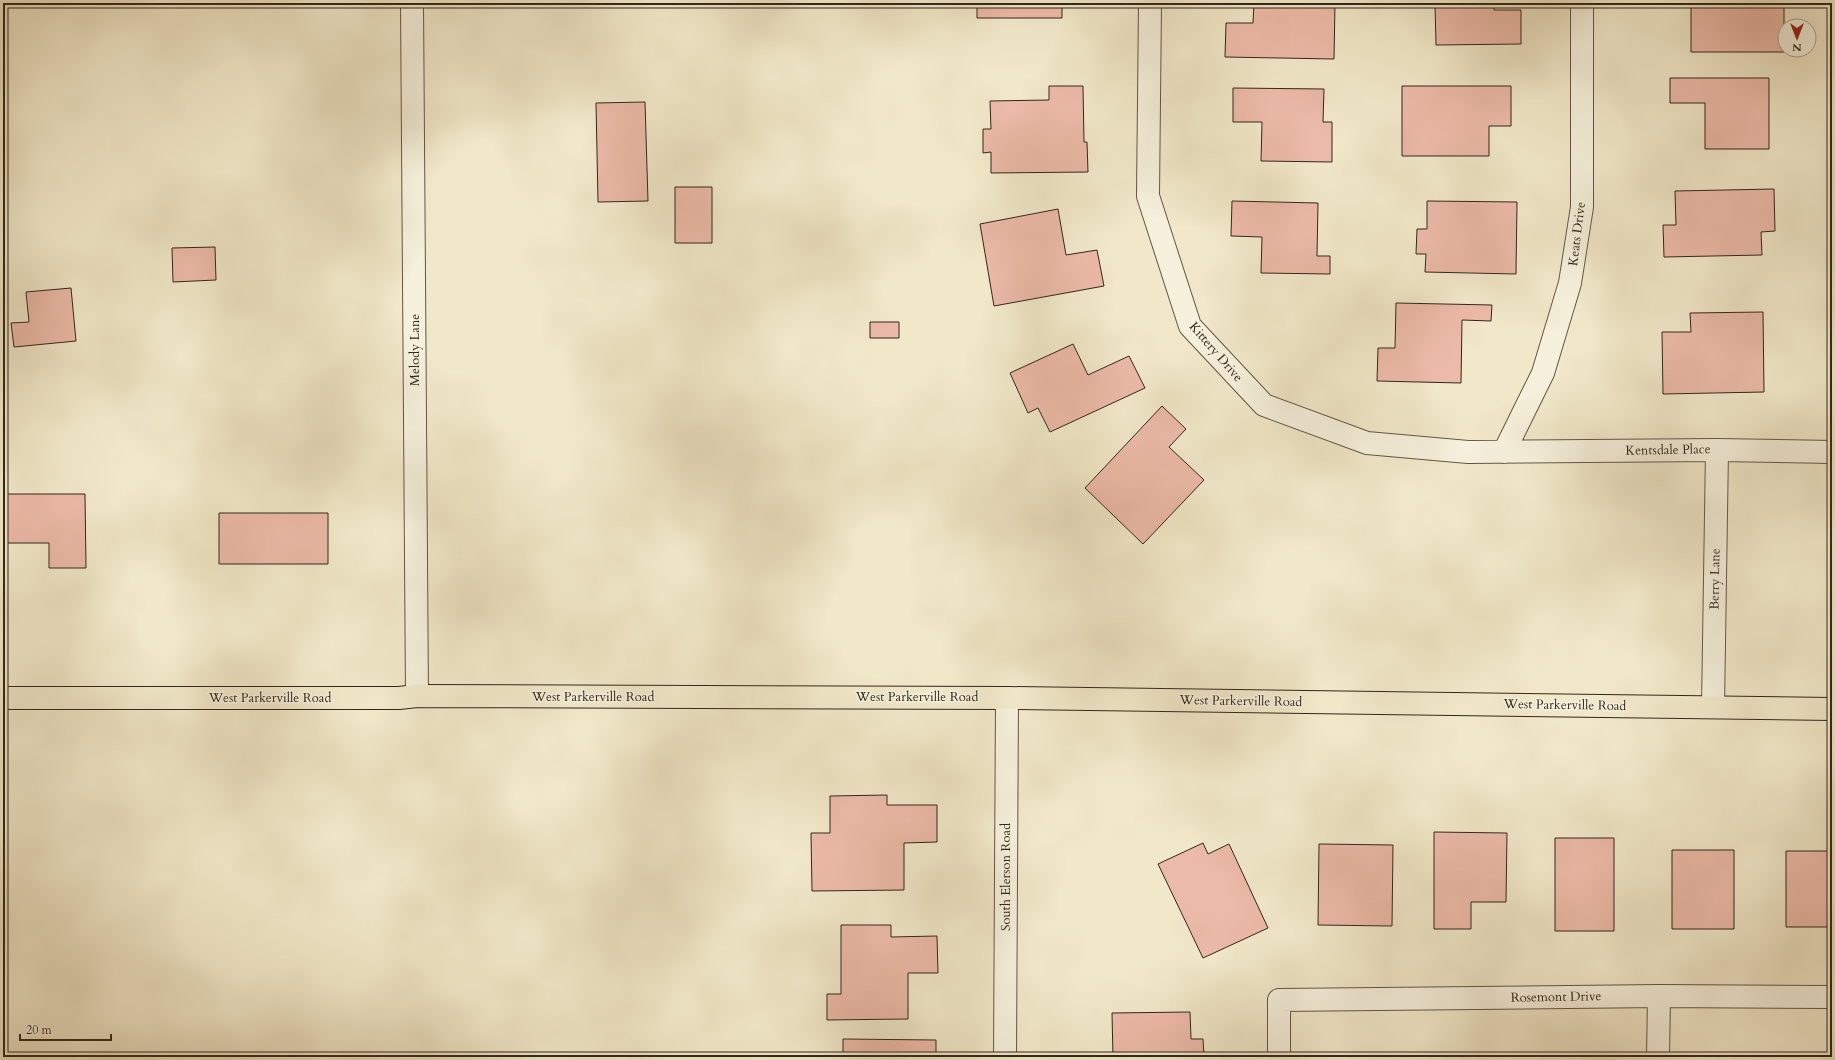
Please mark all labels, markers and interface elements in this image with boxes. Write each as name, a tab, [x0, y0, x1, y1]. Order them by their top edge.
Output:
north arrow	[1777, 18, 1817, 58]
text: N	[1792, 40, 1802, 55]
street label: Keats Drive	[1564, 201, 1590, 267]
street label: Melody Lane	[406, 314, 424, 386]
street label: Kittery Drive	[1185, 318, 1247, 386]
street label: Kentsdale Place	[1625, 440, 1711, 460]
street label: Berry Lane	[1705, 548, 1725, 610]
street label: West Parkerville Road	[531, 688, 654, 706]
street label: West Parkerville Road	[855, 688, 978, 706]
street label: West Parkerville Road	[208, 689, 331, 707]
street label: West Parkerville Road	[1179, 691, 1303, 711]
street label: West Parkerville Road	[1503, 695, 1627, 715]
street label: South Elerson Road	[997, 823, 1015, 931]
street label: Rosemont Drive	[1510, 987, 1602, 1007]
scale bar	[20, 1016, 111, 1042]
text: 20 m	[26, 1022, 53, 1038]

